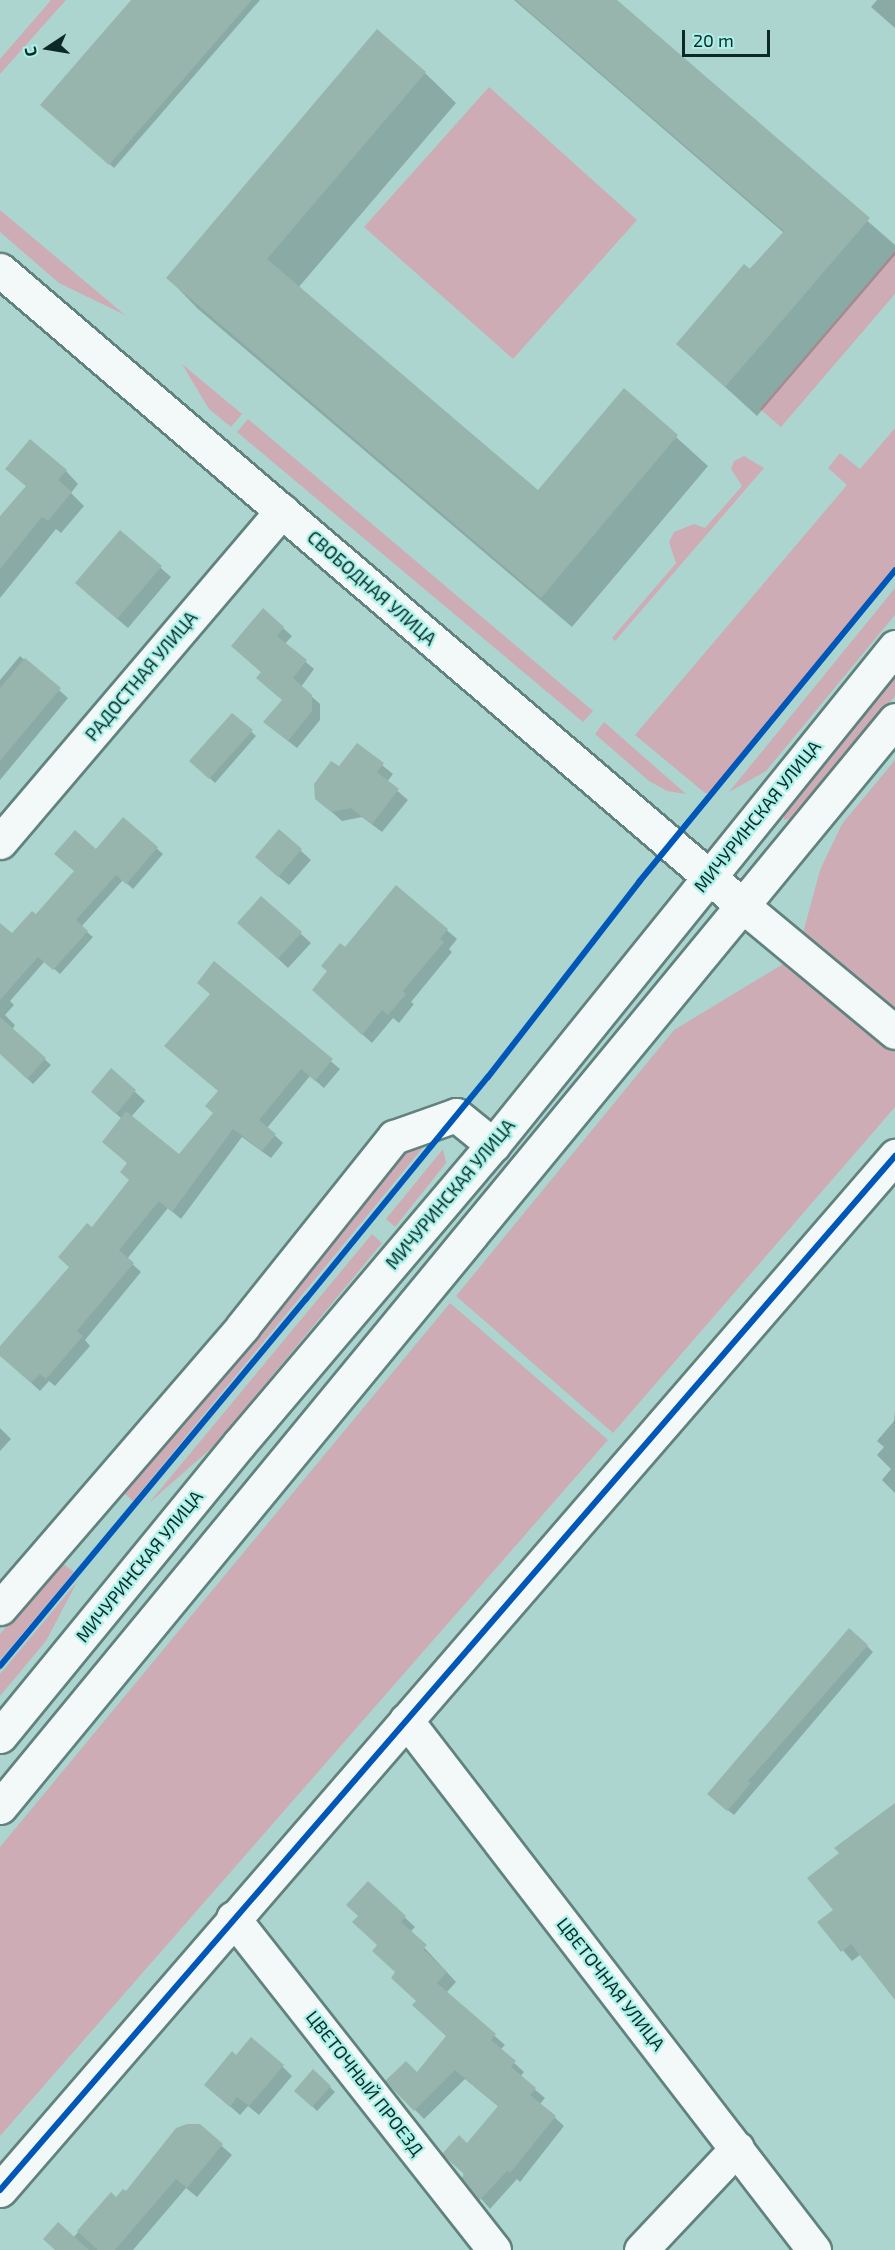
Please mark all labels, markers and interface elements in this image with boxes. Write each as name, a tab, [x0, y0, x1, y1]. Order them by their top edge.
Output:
north arrow	[18, 18, 78, 78]
scale bar	[685, 18, 774, 56]
text: 20 m	[693, 29, 734, 51]
text: С	[20, 45, 40, 58]
street label: СВОБОДНАЯ УЛИЦА	[303, 526, 441, 650]
street label: РАДОСТНАЯ УЛИЦА	[81, 607, 201, 745]
street label: МИЧУРИНСКАЯ УЛИЦА	[689, 736, 825, 896]
street label: МИЧУРИНСКАЯ УЛИЦА	[381, 1115, 519, 1273]
street label: МИЧУРИНСКАЯ УЛИЦА	[71, 1486, 207, 1646]
street label: ЦВЕТОЧНАЯ УЛИЦА	[552, 1913, 670, 2055]
street label: ЦВЕТОЧНЫЙ ПРОЕЗД	[302, 2006, 428, 2160]

